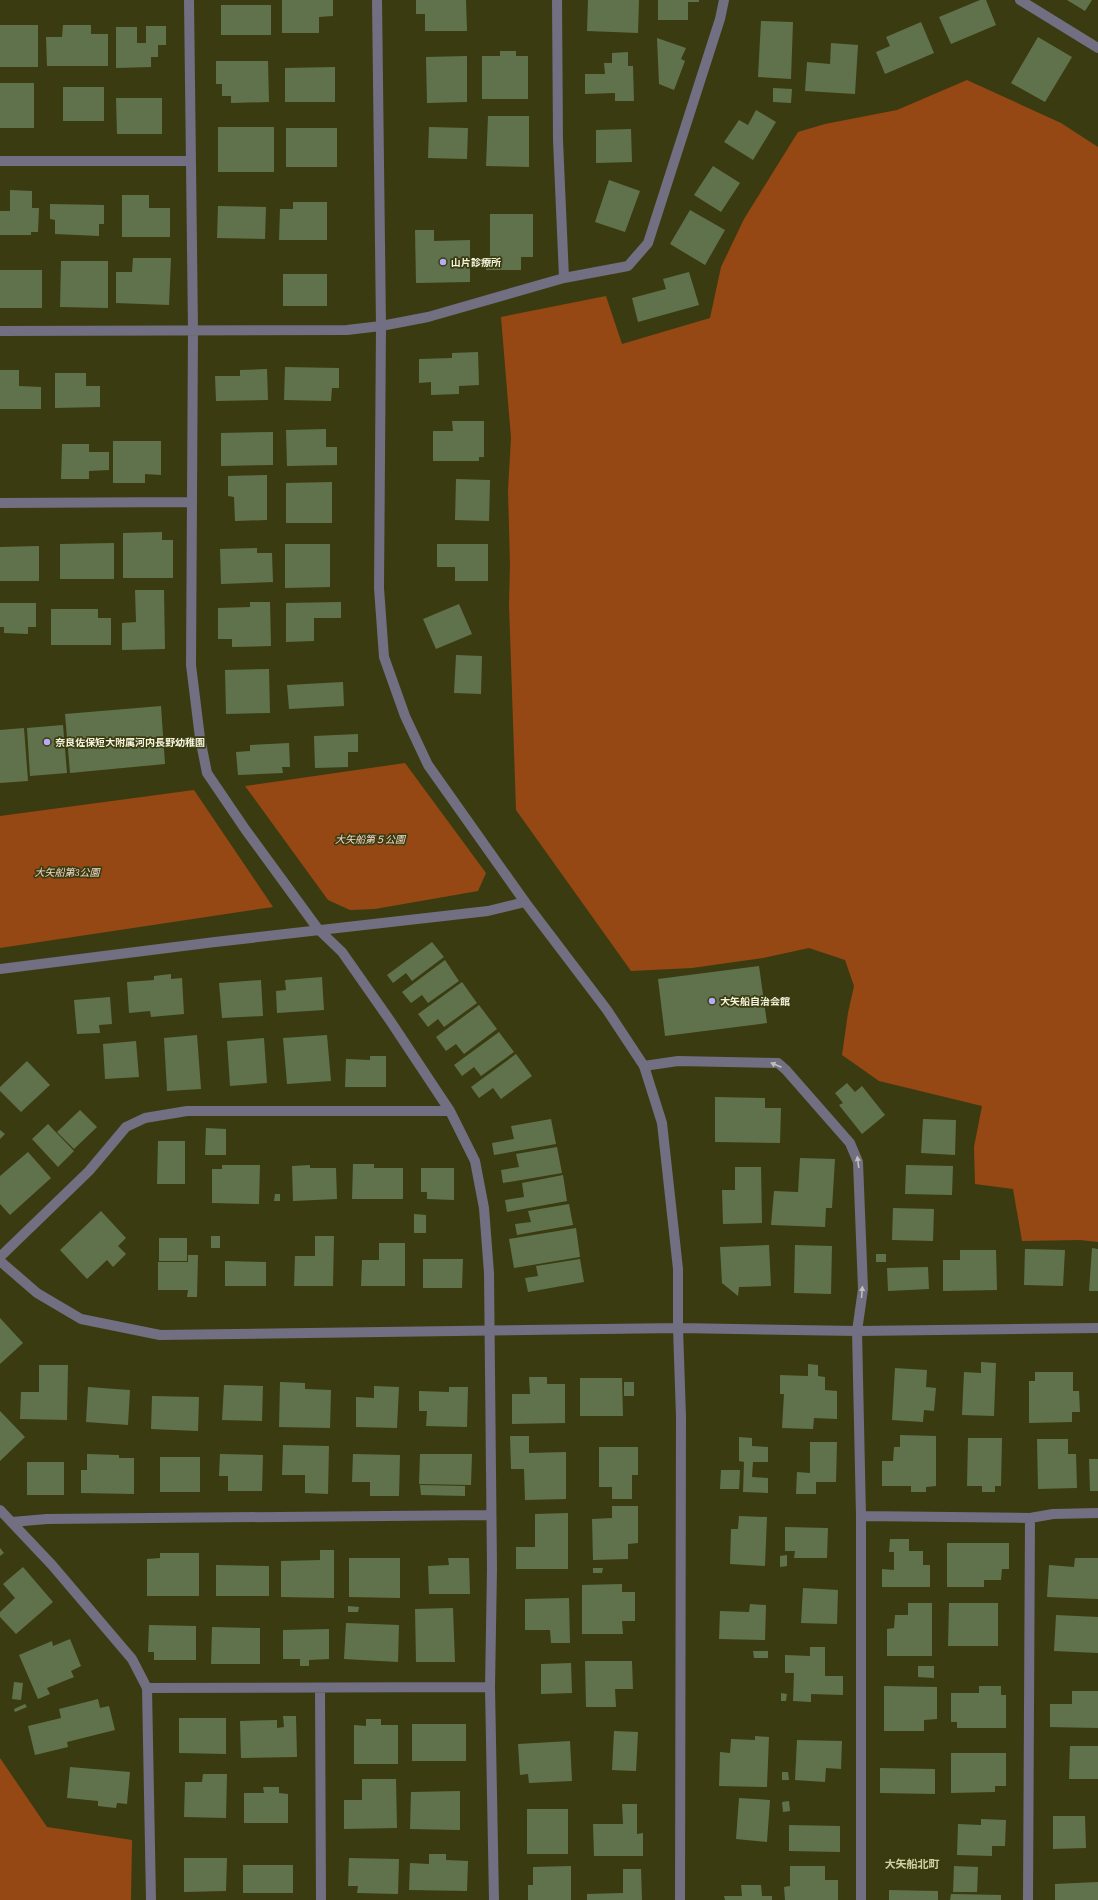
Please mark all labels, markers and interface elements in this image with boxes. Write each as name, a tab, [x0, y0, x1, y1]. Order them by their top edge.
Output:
place label: 山片診療所	[451, 256, 501, 269]
marker: 山片診療所	[438, 257, 448, 267]
place label: 奈良佐保短大附属河内長野幼稚園	[55, 736, 205, 749]
marker: 奈良佐保短大附属河内長野幼稚園	[42, 737, 52, 747]
park label: 大矢船第５公園	[335, 833, 407, 846]
park label: 大矢船第3公園	[34, 866, 102, 879]
place label: 大矢船自治会館	[720, 995, 790, 1008]
marker: 大矢船自治会館	[707, 996, 717, 1006]
one-way arrow	[770, 1061, 782, 1068]
one-way arrow	[855, 1156, 861, 1169]
one-way arrow	[858, 1286, 865, 1298]
district label: 大矢船北町	[885, 1857, 940, 1872]

